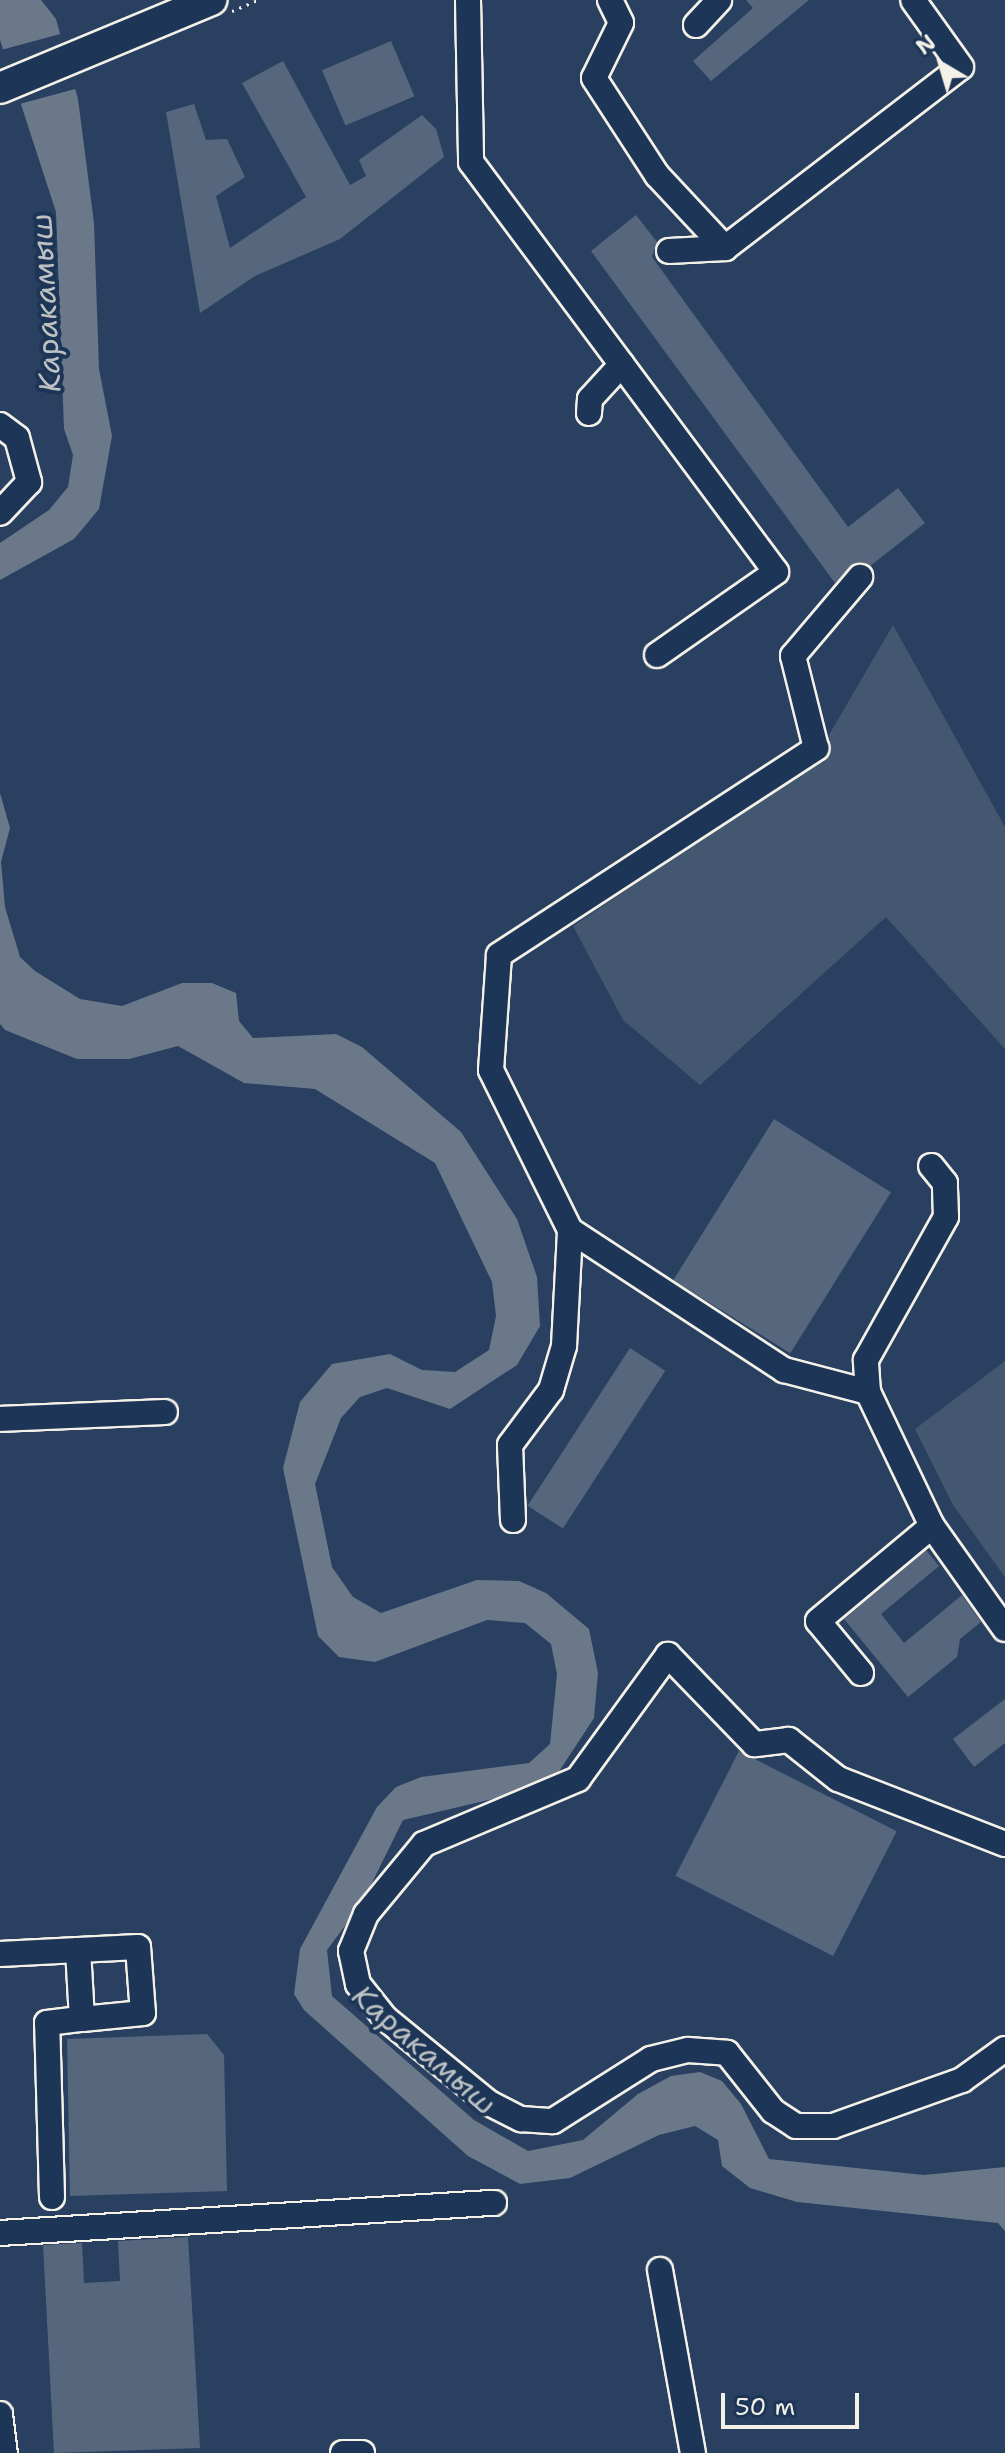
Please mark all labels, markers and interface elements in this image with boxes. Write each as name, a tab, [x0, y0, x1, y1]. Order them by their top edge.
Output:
north arrow	[901, 24, 981, 104]
text: N	[910, 28, 942, 61]
water label: Каракамыш	[23, 213, 69, 393]
water label: Каракамыш	[345, 1978, 503, 2122]
scale bar	[725, 2377, 863, 2427]
text: 50 m	[735, 2391, 795, 2423]

